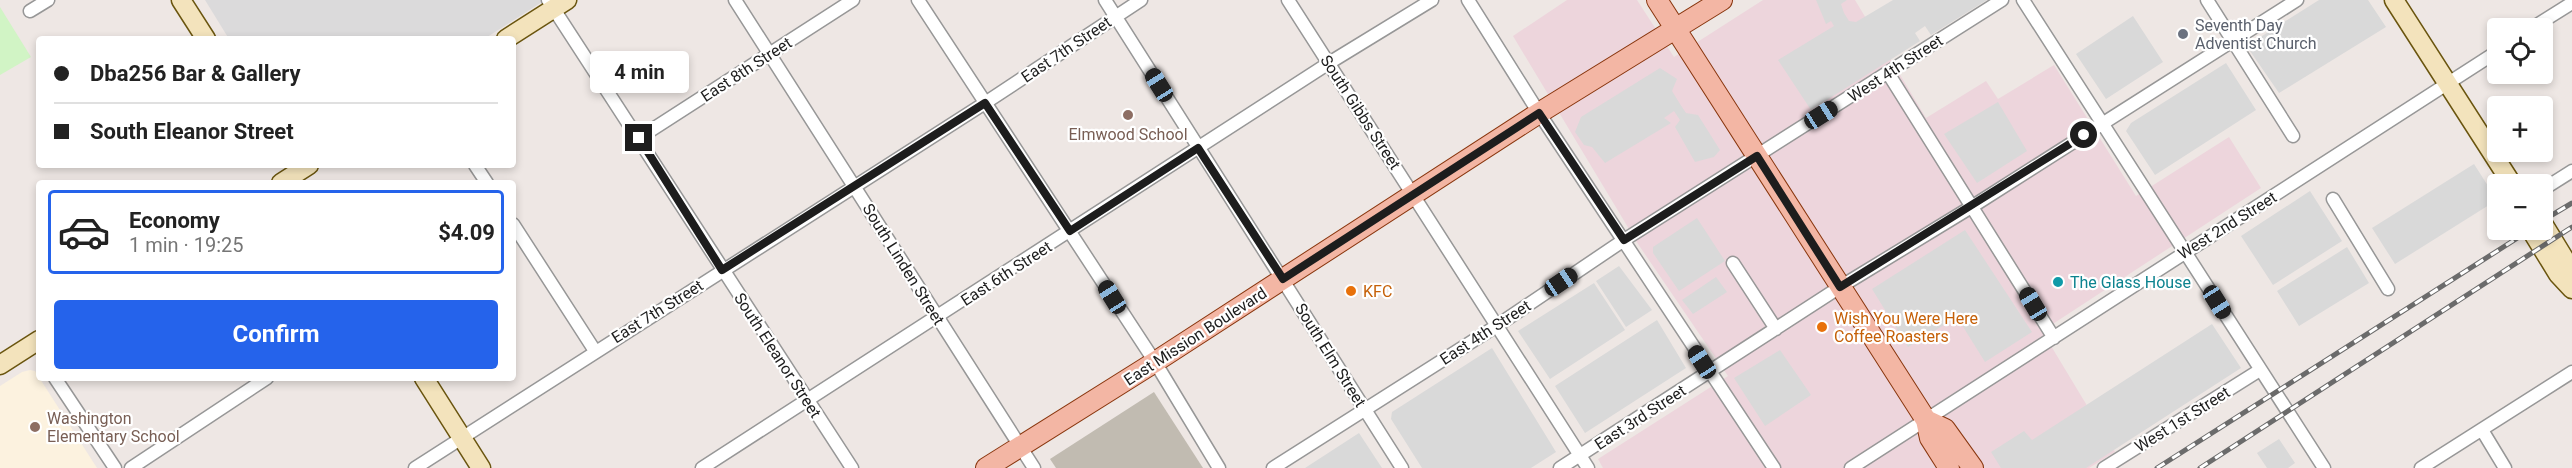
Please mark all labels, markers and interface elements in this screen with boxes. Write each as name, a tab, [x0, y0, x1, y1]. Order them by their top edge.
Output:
street label: East 7th Street	[1018, 12, 1115, 87]
place label: Seventh Day Adventist Church	[2195, 16, 2317, 53]
map controls	[2487, 18, 2553, 240]
button: locate	[2487, 18, 2553, 84]
marker: Seventh Day Adventist Church	[2176, 27, 2190, 41]
street label: West 4th Street	[1844, 31, 1946, 106]
street label: East 8th Street	[697, 33, 795, 106]
callout: 4 min	[590, 51, 688, 93]
street label: South Gibbs Street	[1316, 51, 1405, 173]
text: 4 min	[614, 60, 665, 84]
text: Dba256 Bar & Gallery	[90, 61, 301, 86]
car	[1142, 65, 1176, 105]
button: +	[2487, 96, 2553, 162]
car	[1801, 98, 1841, 132]
marker: Elmwood School	[1121, 108, 1135, 122]
text: South Eleanor Street	[90, 119, 294, 144]
route start	[2070, 121, 2097, 148]
route end	[625, 124, 652, 151]
place label: Elmwood School	[1068, 125, 1188, 144]
button: −	[2487, 174, 2553, 240]
street label: West 2nd Street	[2174, 187, 2280, 263]
street label: South Linden Street	[859, 200, 949, 328]
icon: car	[57, 205, 111, 259]
text: Economy	[129, 208, 220, 233]
text: $4.09	[438, 220, 495, 245]
text: 1 min · 19:25	[129, 233, 244, 257]
street label: East 6th Street	[957, 237, 1055, 310]
car	[1541, 264, 1581, 300]
place label: The Glass House	[2070, 273, 2191, 292]
marker: The Glass House	[2051, 275, 2065, 289]
street label: East 7th Street	[608, 276, 707, 347]
car	[1095, 277, 1129, 317]
place label: KFC	[1363, 282, 1392, 301]
car	[2200, 282, 2234, 322]
street label: East Mission Boulevard	[1120, 283, 1270, 390]
marker: KFC	[1344, 284, 1358, 298]
car	[2016, 284, 2050, 324]
street label: South Eleanor Street	[730, 289, 825, 421]
street label: East 4th Street	[1436, 296, 1534, 369]
button: Confirm	[54, 300, 498, 369]
street label: South Elm Street	[1291, 300, 1370, 411]
place label: Wish You Were Here Coffee Roasters	[1834, 309, 1978, 346]
marker: Wish You Were Here Coffee Roasters	[1815, 320, 1829, 334]
car	[1685, 342, 1719, 382]
street label: East 3rd Street	[1591, 381, 1689, 454]
street label: West 1st Street	[2131, 383, 2233, 456]
place label: Washington Elementary School	[47, 409, 180, 446]
marker: Washington Elementary School	[28, 420, 42, 434]

